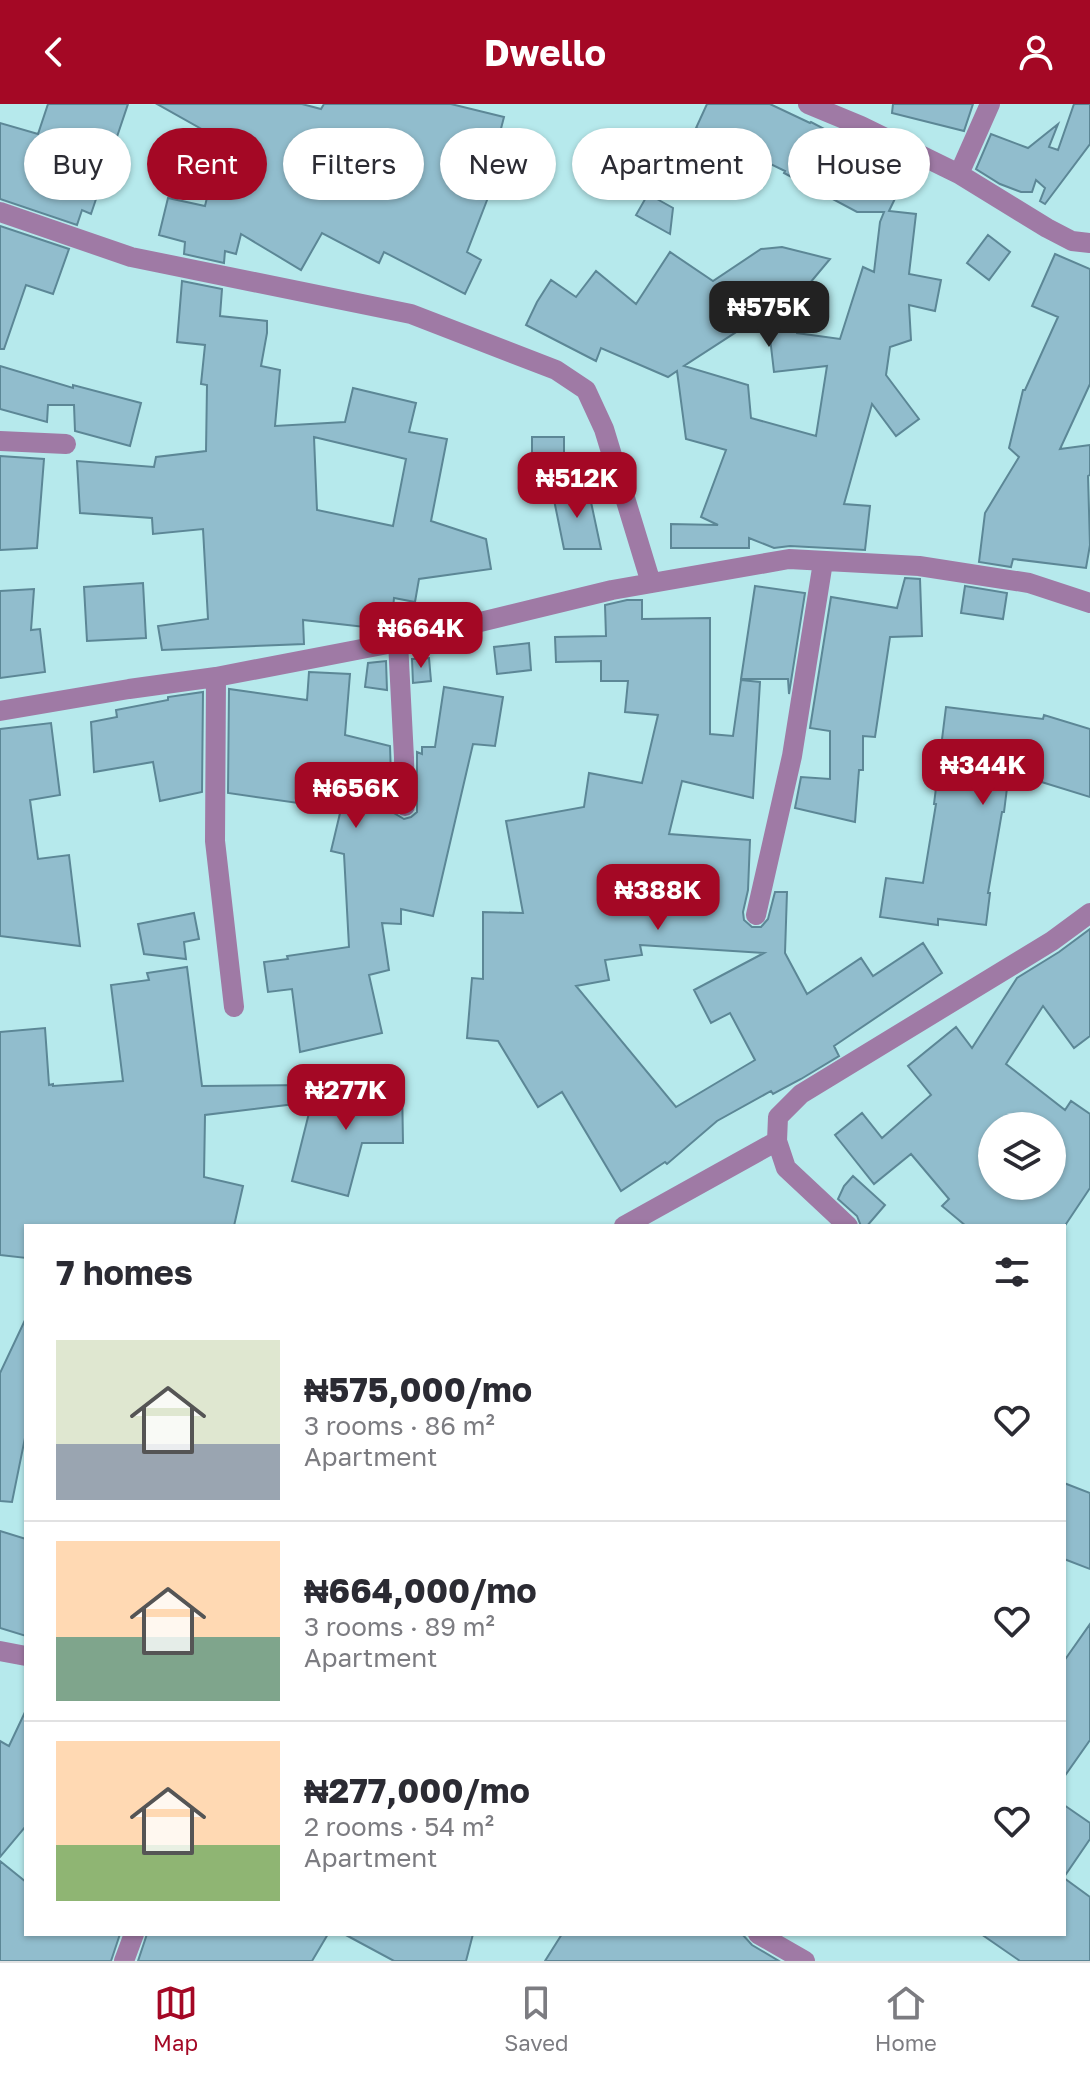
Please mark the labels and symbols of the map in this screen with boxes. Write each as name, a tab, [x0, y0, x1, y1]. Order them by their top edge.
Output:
pin: ₦575K	[713, 281, 825, 349]
pin: ₦512K	[521, 452, 633, 520]
pin: ₦664K	[365, 602, 477, 670]
pin: ₦344K	[927, 739, 1039, 807]
pin: ₦656K	[300, 762, 412, 830]
pin: ₦388K	[602, 864, 714, 932]
pin: ₦277K	[290, 1064, 402, 1132]

